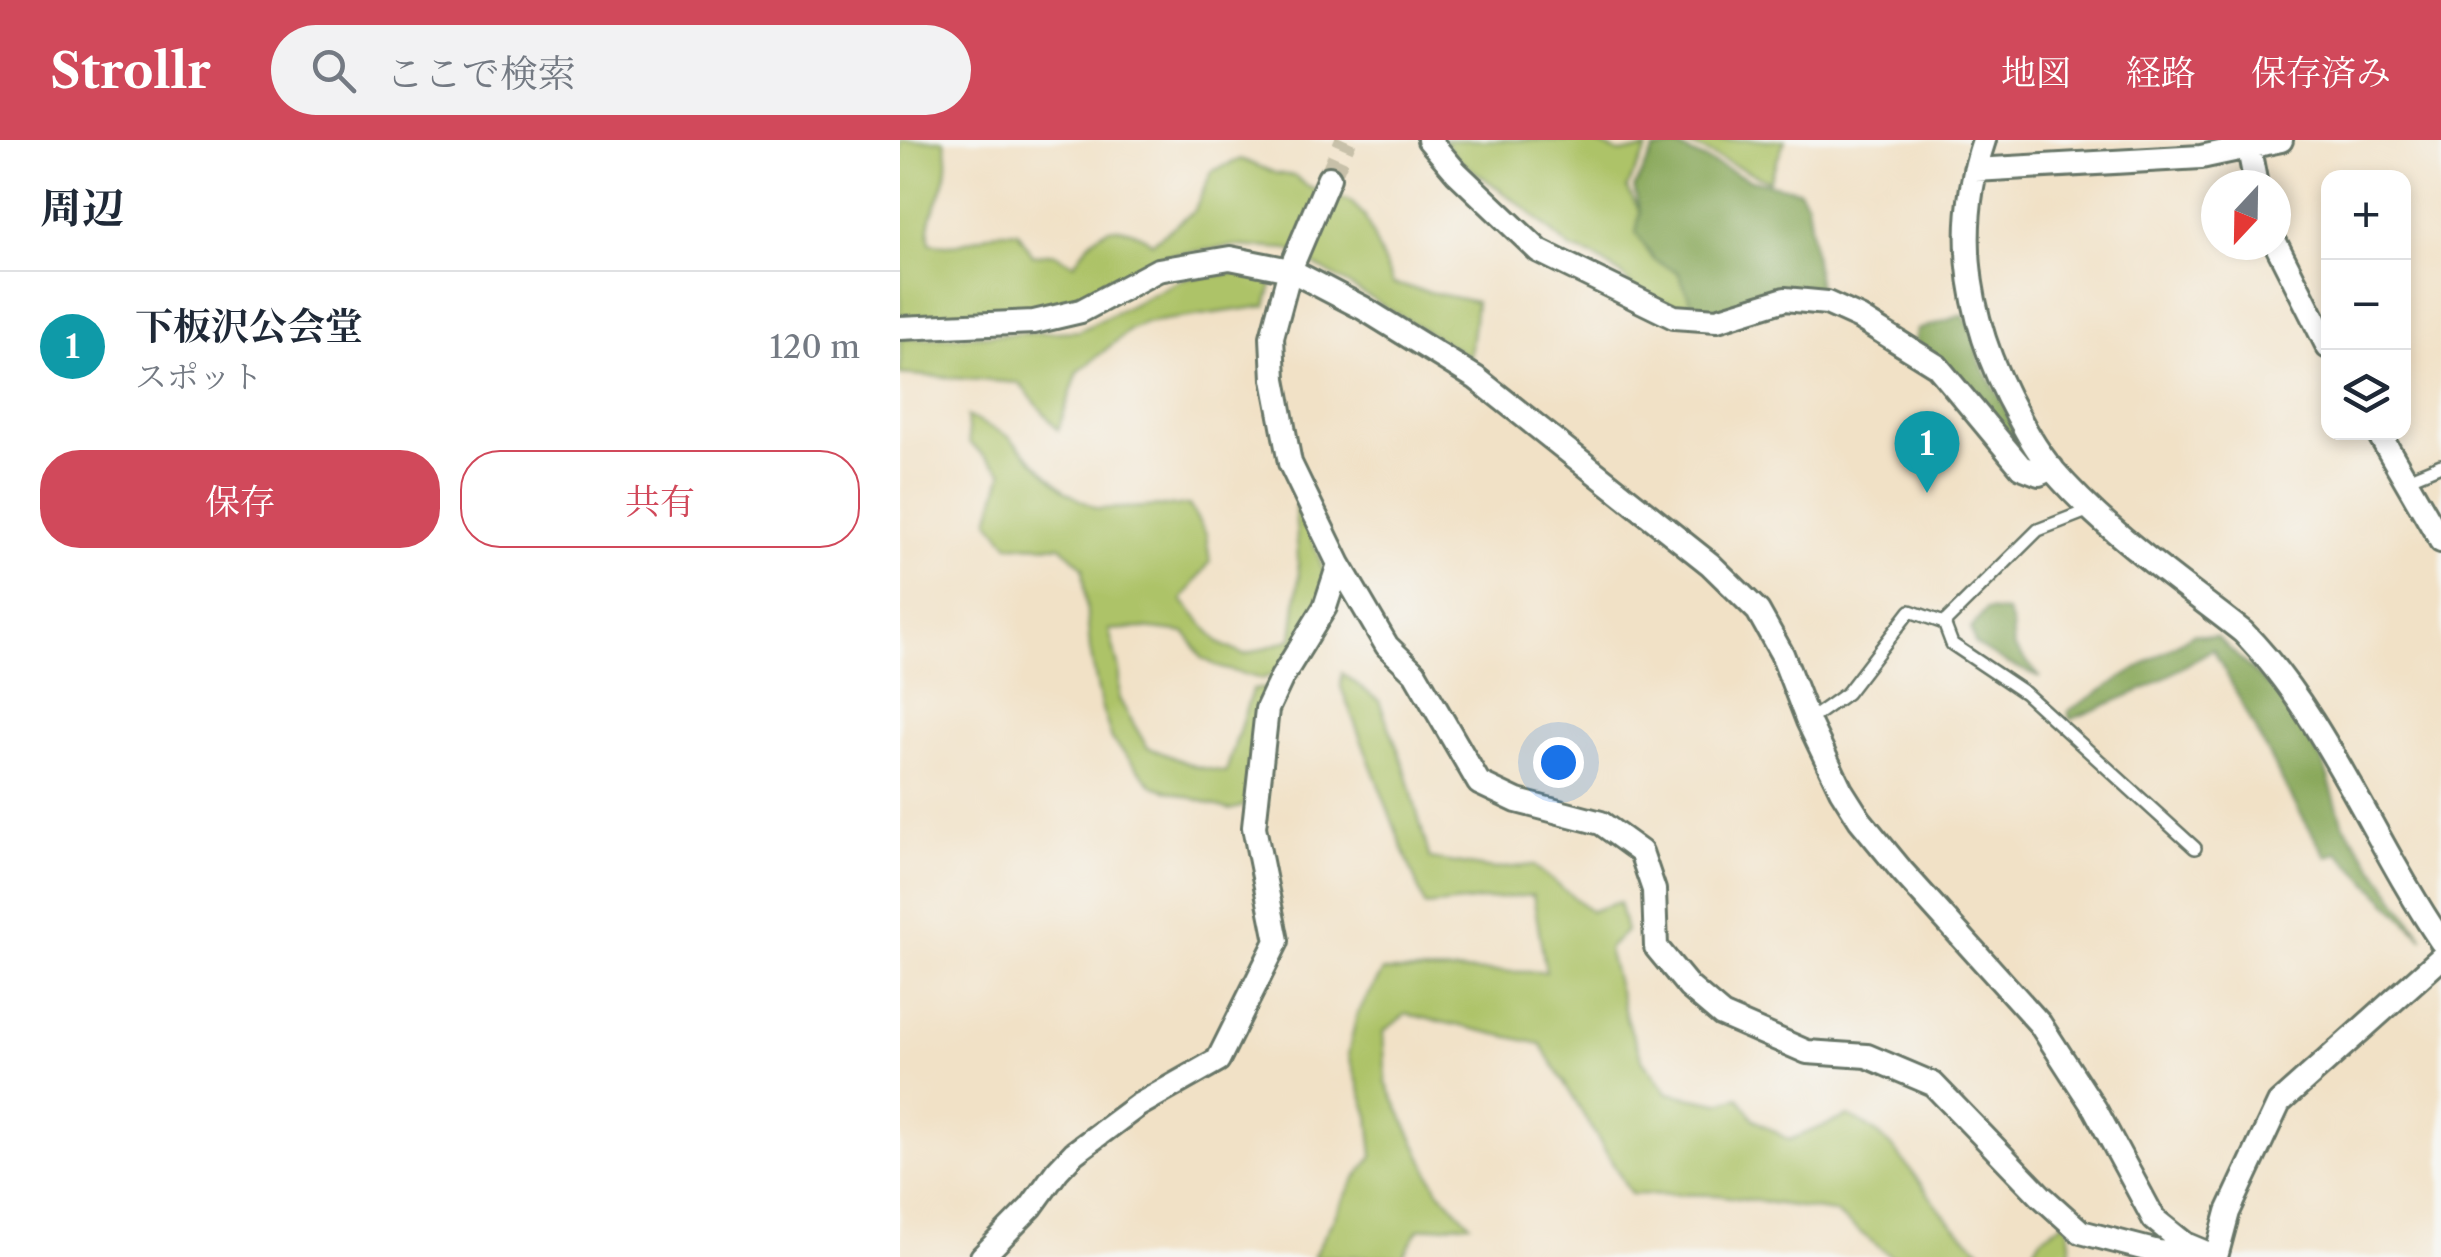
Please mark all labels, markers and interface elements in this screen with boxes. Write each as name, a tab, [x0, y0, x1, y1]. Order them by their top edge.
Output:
search box	[271, 25, 971, 115]
text: Strollr	[50, 41, 211, 100]
icon: search	[306, 43, 361, 98]
text: ここで検索	[386, 50, 576, 97]
text: 地図	[2001, 51, 2071, 94]
text: 経路	[2126, 51, 2196, 94]
text: 保存済み	[2251, 51, 2391, 94]
north arrow	[2201, 170, 2291, 260]
map controls	[2321, 170, 2411, 440]
button: +	[2321, 170, 2411, 260]
text: 周辺	[40, 182, 124, 234]
button: −	[2321, 260, 2411, 350]
text: 下板沢公会堂	[135, 303, 363, 350]
text: 1	[65, 327, 80, 366]
text: 120 m	[770, 327, 860, 366]
button: layers	[2321, 350, 2411, 440]
text: スポット	[135, 357, 263, 396]
pin: 1	[1894, 410, 1960, 493]
button: 保存	[40, 450, 440, 548]
button: 共有	[460, 450, 860, 548]
your location	[1533, 737, 1584, 788]

